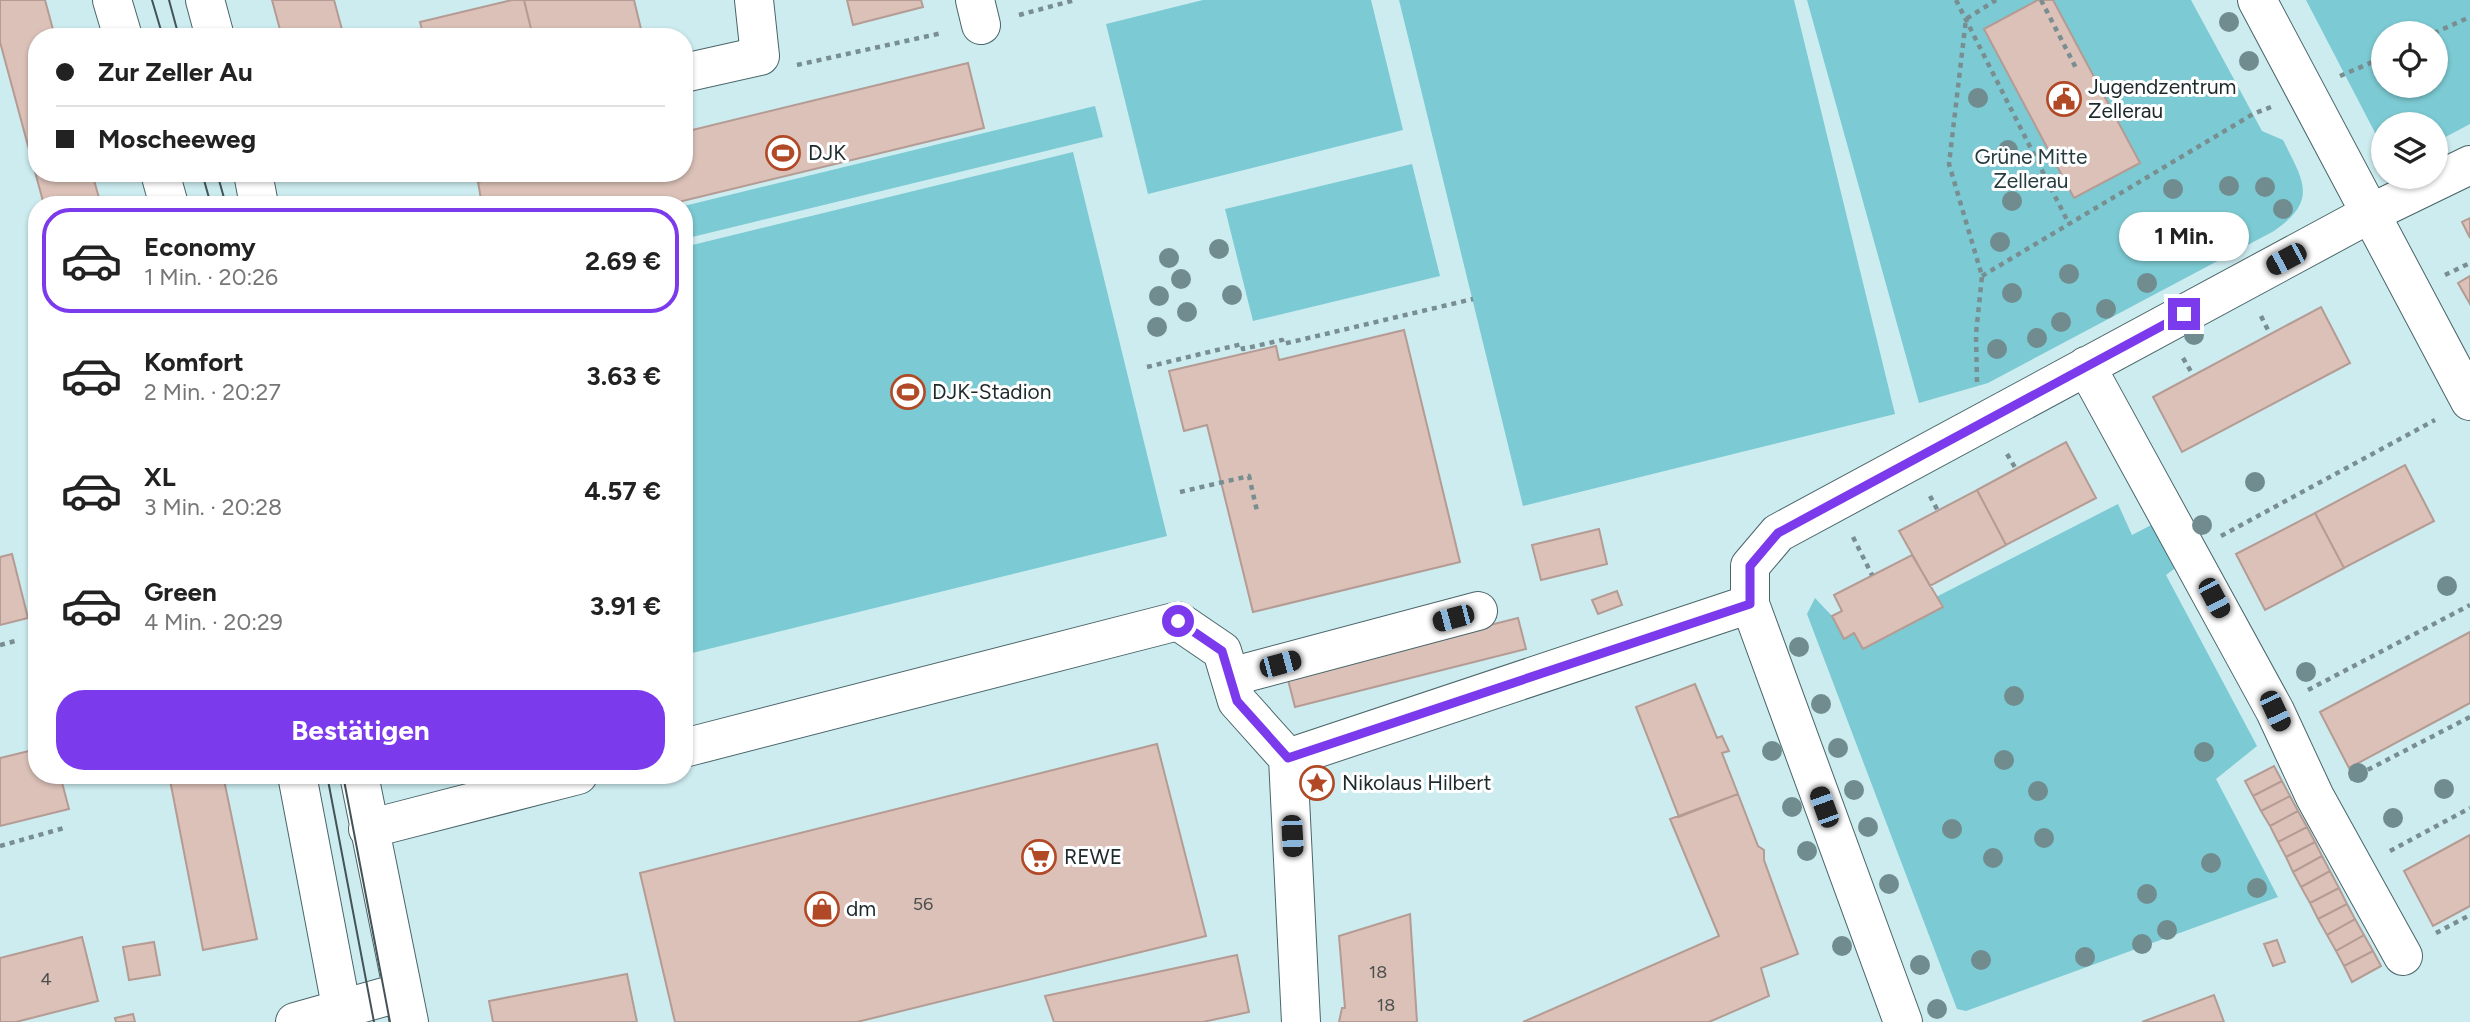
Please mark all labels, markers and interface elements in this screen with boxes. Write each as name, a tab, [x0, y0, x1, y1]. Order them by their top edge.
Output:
map controls	[2371, 21, 2448, 189]
button: locate	[2371, 21, 2448, 98]
text: Zur Zeller Au	[98, 56, 253, 88]
place label: Jugendzentrum Zellerau	[2088, 74, 2236, 123]
public building icon: Jugendzentrum Zellerau	[2045, 80, 2083, 118]
button: layers	[2371, 112, 2448, 189]
text: Moscheeweg	[98, 123, 256, 155]
sports icon: DJK	[764, 134, 802, 172]
place label: DJK	[808, 140, 846, 165]
park label: Grüne Mitte Zellerau	[1974, 144, 2088, 193]
callout: 1 Min.	[2119, 212, 2249, 262]
text: 1 Min.	[2154, 222, 2214, 250]
icon: car	[60, 229, 123, 292]
text: Economy	[144, 231, 256, 263]
car	[2263, 240, 2310, 278]
text: 2.69 €	[585, 245, 661, 277]
text: 1 Min. · 20:26	[144, 263, 278, 291]
route end	[2168, 298, 2200, 330]
icon: car	[60, 344, 123, 407]
text: Komfort	[144, 346, 244, 378]
text: 3.63 €	[586, 360, 661, 392]
sports icon: DJK-Stadion	[889, 373, 927, 411]
text: 2 Min. · 20:27	[144, 378, 281, 406]
place label: DJK-Stadion	[932, 379, 1051, 404]
icon: car	[60, 459, 123, 522]
text: XL	[144, 461, 176, 493]
text: 4.57 €	[584, 475, 661, 507]
text: 3 Min. · 20:28	[144, 493, 282, 521]
icon: car	[60, 574, 123, 637]
car	[2195, 575, 2234, 621]
text: Green	[144, 576, 217, 608]
text: 3.91 €	[590, 590, 661, 622]
car	[1430, 602, 1477, 634]
route start	[1162, 605, 1194, 637]
text: 4 Min. · 20:29	[144, 608, 283, 636]
car	[1257, 648, 1304, 680]
car	[2257, 688, 2294, 734]
button: Bestätigen	[56, 690, 665, 770]
place icon: Nikolaus Hilbert	[1298, 764, 1336, 802]
place label: Nikolaus Hilbert	[1342, 770, 1491, 795]
car	[1807, 784, 1842, 830]
car	[1281, 814, 1304, 858]
supermarket icon: REWE	[1020, 838, 1058, 876]
place label: REWE	[1064, 844, 1122, 869]
shop icon: dm	[803, 890, 841, 928]
house number: 56	[913, 893, 933, 915]
place label: dm	[846, 896, 876, 921]
house number: 18	[1369, 961, 1387, 983]
house number: 4	[40, 968, 52, 990]
house number: 18	[1377, 994, 1395, 1016]

